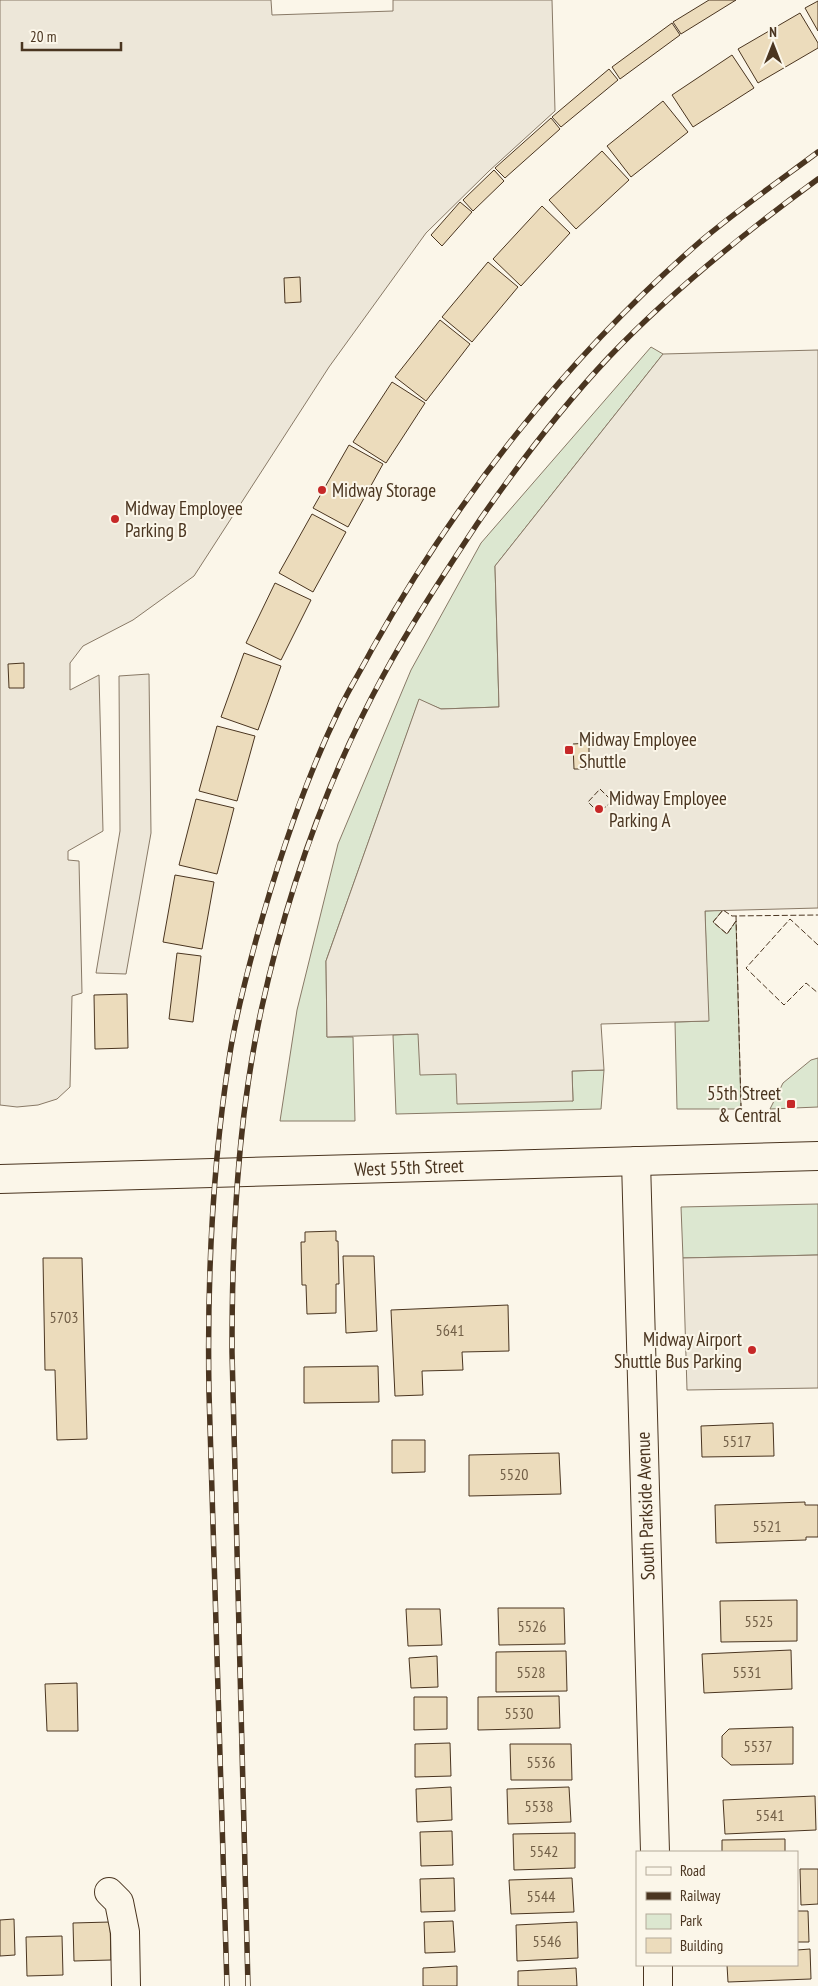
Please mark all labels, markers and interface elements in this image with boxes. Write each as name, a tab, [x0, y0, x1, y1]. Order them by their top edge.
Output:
scale bar	[22, 20, 121, 52]
north arrow	[748, 20, 798, 70]
text: N	[769, 23, 777, 41]
text: 20 m	[30, 27, 56, 46]
place label: Midway Storage	[332, 478, 436, 502]
marker: Midway Storage	[316, 484, 328, 496]
place label: Midway Employee Parking B	[125, 496, 243, 542]
marker: Midway Employee Parking B	[109, 513, 121, 525]
place label: Midway Employee Shuttle	[579, 727, 697, 773]
marker: Midway Employee Shuttle	[563, 744, 575, 756]
place label: Midway Employee Parking A	[609, 786, 727, 832]
marker: Midway Employee Parking A	[593, 803, 605, 815]
place label: 55th Street & Central	[707, 1081, 782, 1127]
marker: 55th Street & Central	[785, 1098, 797, 1110]
street label: West 55th Street	[354, 1153, 465, 1181]
house number: 5703	[50, 1307, 78, 1327]
house number: 5641	[436, 1320, 464, 1340]
place label: Midway Airport Shuttle Bus Parking	[614, 1327, 743, 1373]
marker: Midway Airport Shuttle Bus Parking	[746, 1344, 758, 1356]
street label: South Parkside Avenue	[630, 1431, 660, 1581]
house number: 5517	[723, 1431, 751, 1451]
house number: 5520	[500, 1464, 528, 1484]
house number: 5521	[753, 1516, 781, 1536]
house number: 5525	[745, 1611, 773, 1631]
house number: 5526	[518, 1616, 546, 1636]
house number: 5528	[517, 1662, 545, 1682]
house number: 5531	[733, 1662, 761, 1682]
house number: 5530	[505, 1703, 533, 1723]
house number: 5537	[744, 1736, 772, 1756]
house number: 5536	[527, 1752, 555, 1772]
house number: 5538	[525, 1796, 553, 1816]
house number: 5541	[756, 1805, 784, 1825]
house number: 5542	[530, 1841, 558, 1861]
legend	[636, 1851, 798, 1966]
text: Road	[680, 1861, 706, 1880]
house number: 5544	[527, 1886, 555, 1906]
text: Railway	[680, 1886, 721, 1905]
text: Park	[680, 1911, 702, 1930]
house number: 5546	[533, 1931, 561, 1951]
text: Building	[680, 1936, 723, 1955]

